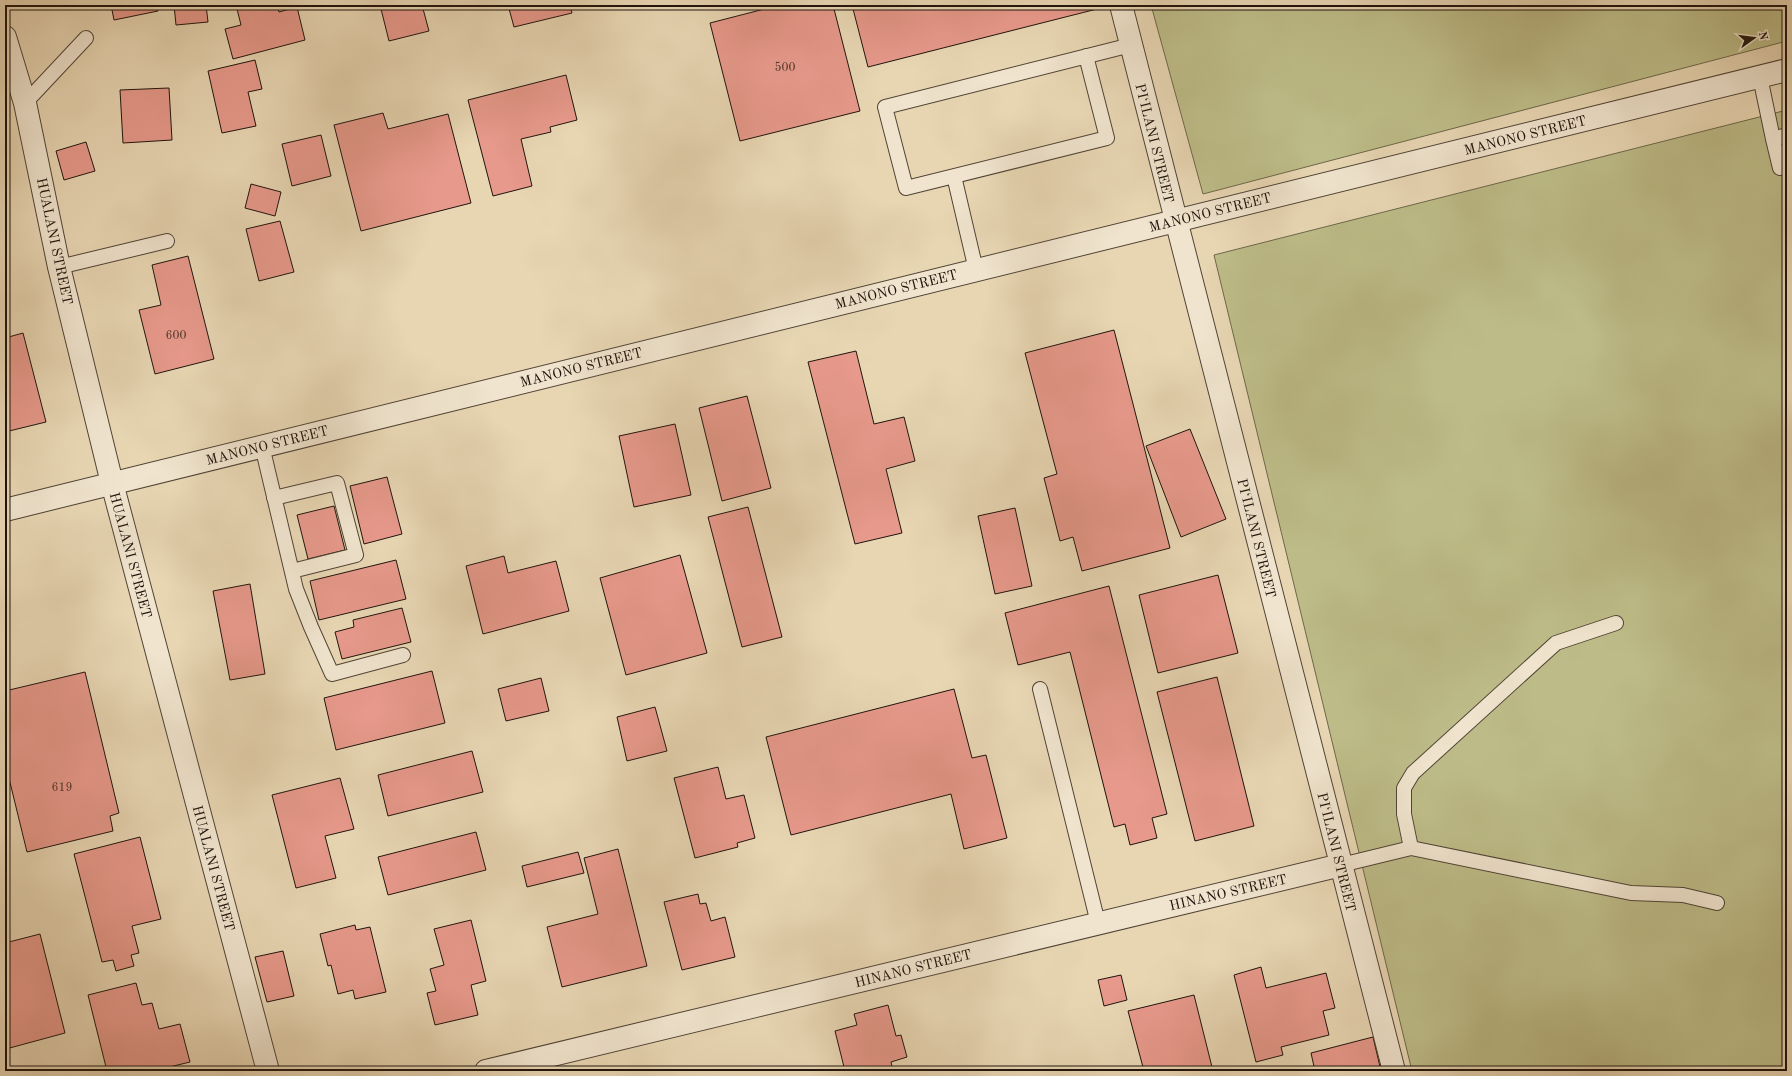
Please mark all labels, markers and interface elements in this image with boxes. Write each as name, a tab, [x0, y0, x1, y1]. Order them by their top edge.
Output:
north arrow	[1734, 18, 1774, 58]
text: N	[1756, 31, 1769, 42]
house number: 500	[775, 61, 795, 74]
street label: PI‘ILANI STREET	[1132, 82, 1176, 205]
street label: MANONO STREET	[1463, 114, 1588, 158]
street label: HUALANI STREET	[34, 176, 74, 306]
street label: MANONO STREET	[1148, 191, 1273, 235]
street label: MANONO STREET	[834, 268, 959, 312]
house number: 600	[166, 330, 186, 342]
street label: MANONO STREET	[519, 346, 644, 390]
street label: MANONO STREET	[205, 424, 330, 468]
street label: PI‘ILANI STREET	[1234, 477, 1278, 600]
street label: HUALANI STREET	[106, 491, 154, 620]
house number: 619	[52, 782, 72, 794]
street label: PI‘ILANI STREET	[1314, 791, 1358, 914]
street label: HUALANI STREET	[189, 804, 237, 933]
street label: HINANO STREET	[1168, 873, 1288, 913]
street label: HINANO STREET	[853, 948, 973, 990]

